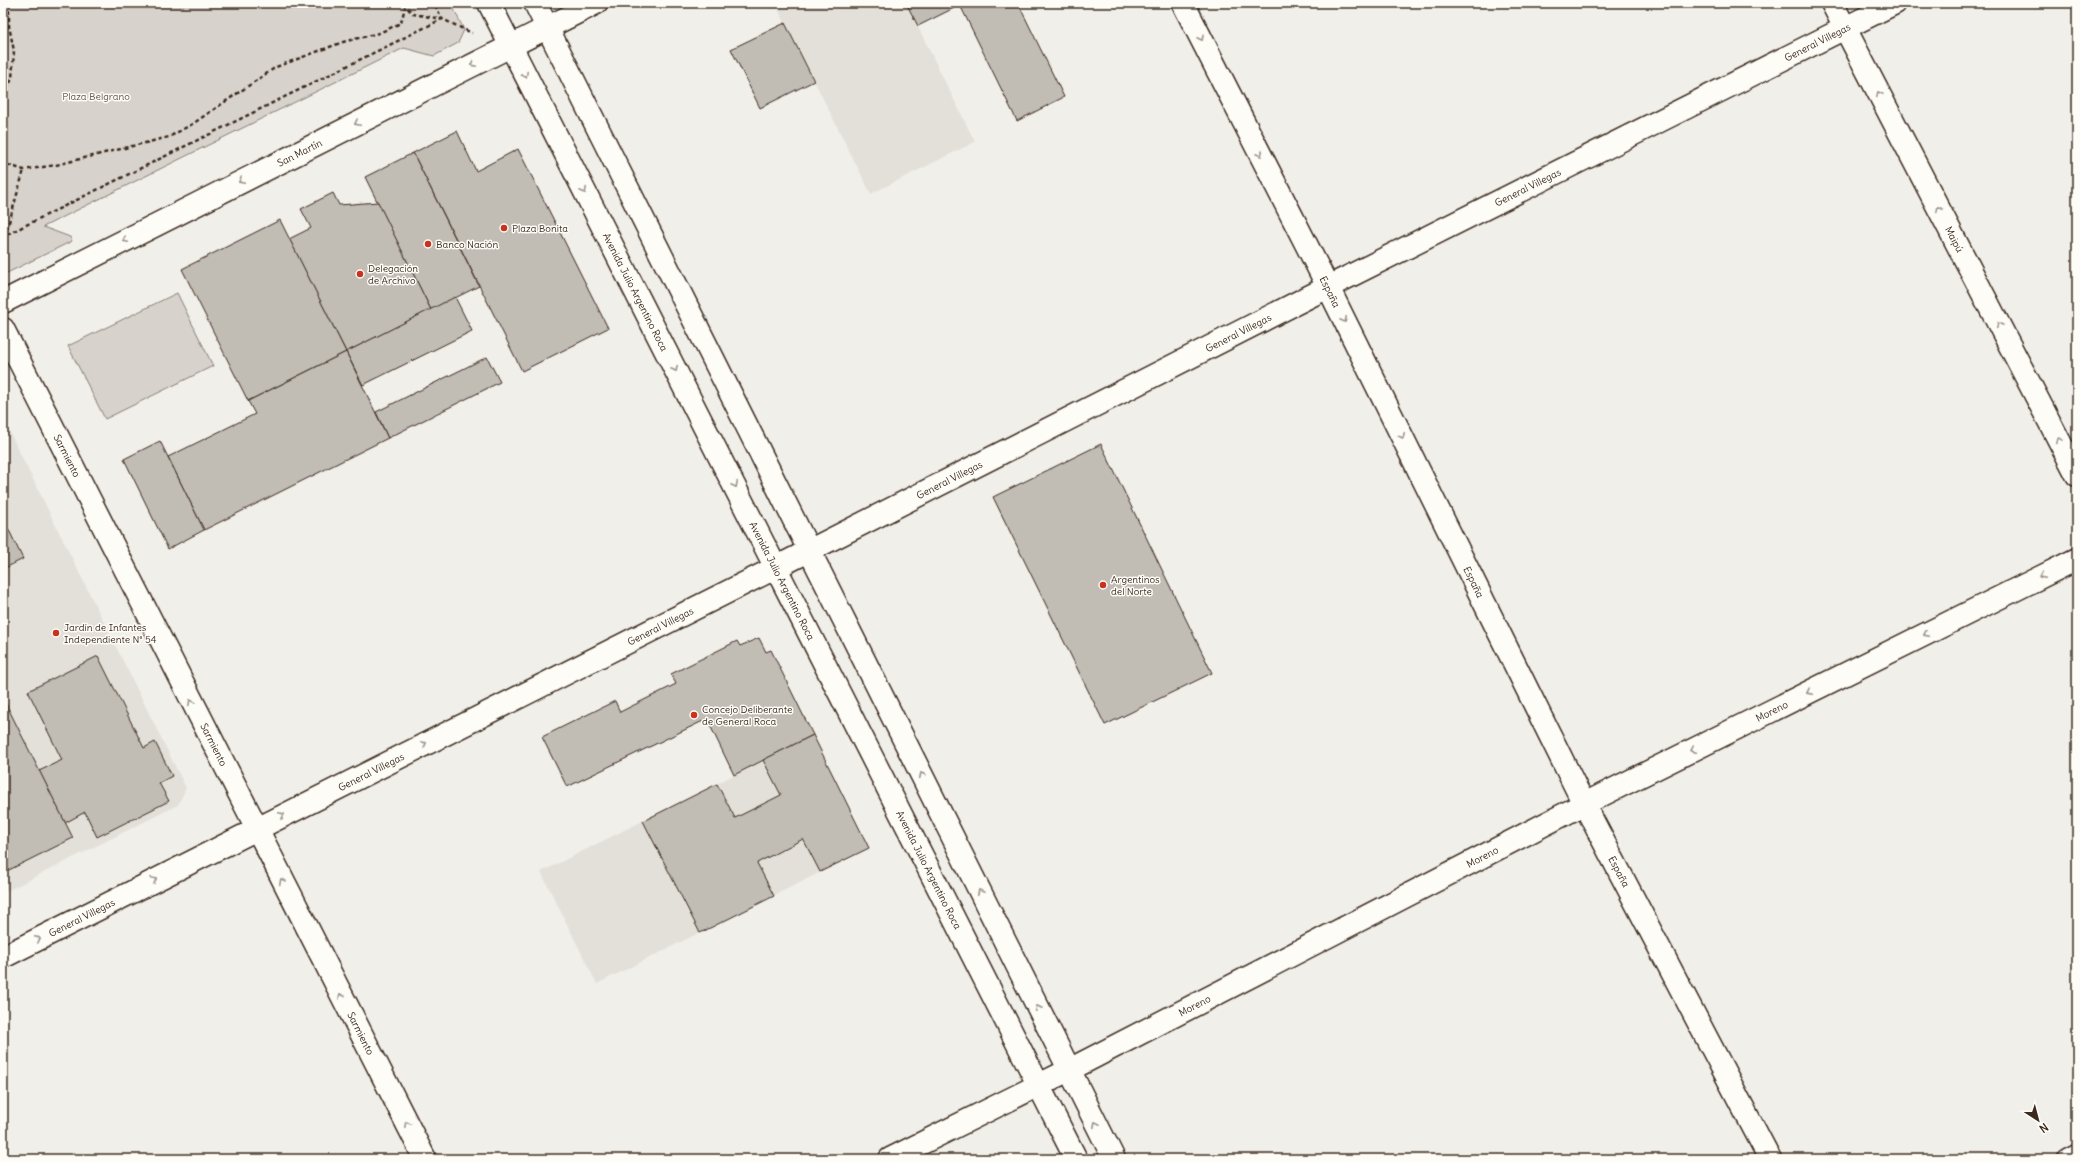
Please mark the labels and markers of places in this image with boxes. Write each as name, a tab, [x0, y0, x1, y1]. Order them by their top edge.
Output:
place label: Plaza Bonita	[512, 222, 568, 235]
marker: Plaza Bonita	[499, 223, 509, 233]
place label: Banco Nación	[436, 238, 498, 251]
marker: Banco Nación	[423, 239, 433, 249]
place label: Delegación de Archivo	[368, 262, 418, 287]
marker: Delegación de Archivo	[355, 269, 365, 279]
place label: Argentinos del Norte	[1111, 573, 1160, 598]
marker: Argentinos del Norte	[1098, 580, 1108, 590]
place label: Jardín de Infantes Independiente N° 54	[64, 621, 157, 646]
marker: Jardín de Infantes Independiente N° 54	[51, 628, 61, 638]
place label: Concejo Deliberante de General Roca	[702, 703, 792, 728]
marker: Concejo Deliberante de General Roca	[689, 710, 699, 720]

